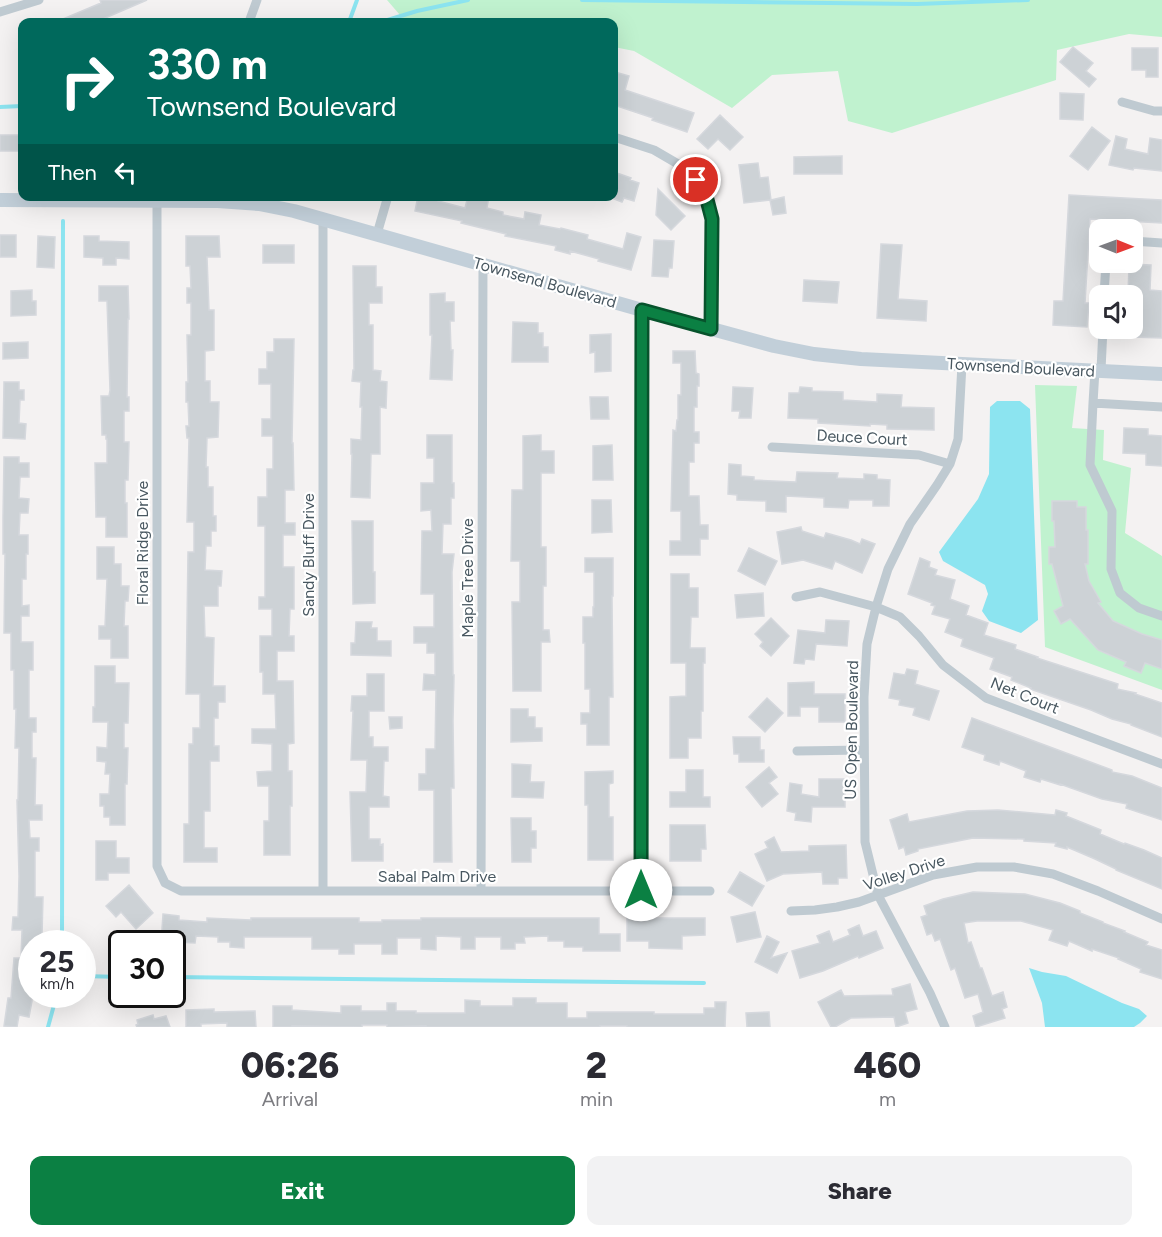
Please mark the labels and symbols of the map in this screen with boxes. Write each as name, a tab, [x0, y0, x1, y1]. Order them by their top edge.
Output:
pin	[670, 154, 721, 205]
north arrow	[1089, 219, 1143, 273]
street label: Townsend Boulevard	[471, 253, 619, 312]
street label: Townsend Boulevard	[947, 354, 1095, 381]
street label: Deuce Court	[816, 426, 908, 449]
street label: Floral Ridge Drive	[133, 480, 152, 605]
street label: Sandy Bluff Drive	[299, 493, 318, 617]
street label: Maple Tree Drive	[458, 518, 477, 638]
street label: US Open Boulevard	[841, 660, 862, 800]
street label: Net Court	[988, 673, 1062, 718]
street label: Volley Drive	[861, 850, 948, 895]
position arrow	[609, 858, 673, 922]
street label: Sabal Palm Drive	[378, 867, 496, 886]
speed limit sign: 30	[108, 930, 186, 1008]

